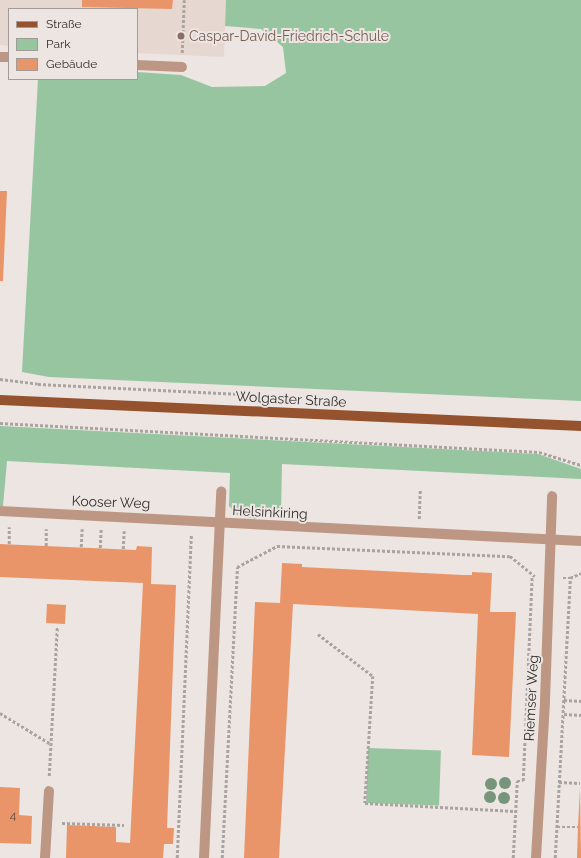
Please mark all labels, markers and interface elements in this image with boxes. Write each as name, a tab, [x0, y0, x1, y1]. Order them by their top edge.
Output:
legend	[8, 8, 138, 80]
text: Straße	[46, 17, 82, 31]
place label: Caspar-David-Friedrich-Schule	[189, 28, 389, 44]
marker: Caspar-David-Friedrich-Schule	[176, 31, 186, 41]
text: Park	[46, 37, 71, 51]
text: Gebäude	[46, 57, 97, 71]
street label: Wolgaster Straße	[235, 388, 347, 410]
street label: Kooser Weg	[71, 492, 151, 512]
street label: Helsinkiring	[232, 502, 308, 522]
street label: Riemser Weg	[520, 654, 542, 742]
house number: 4	[10, 809, 16, 823]

